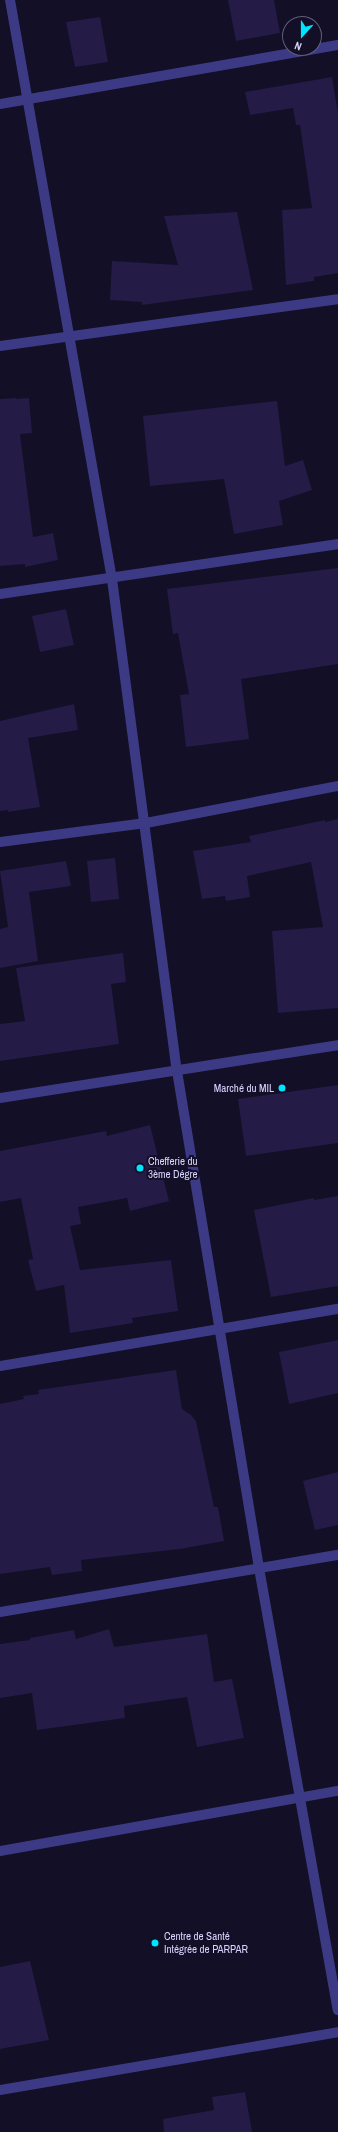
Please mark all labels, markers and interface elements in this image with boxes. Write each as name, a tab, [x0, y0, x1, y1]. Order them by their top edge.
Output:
north arrow	[282, 16, 322, 56]
text: N	[293, 39, 304, 54]
place label: Marché du MIL	[214, 1081, 274, 1095]
marker: Marché du MIL	[277, 1083, 287, 1093]
place label: Chefferie du 3ème Dégre	[148, 1155, 198, 1181]
marker: Chefferie du 3ème Dégre	[135, 1163, 145, 1173]
place label: Centre de Santé Intégrée de PARPAR	[164, 1930, 248, 1956]
marker: Centre de Santé Intégrée de PARPAR	[149, 1937, 161, 1949]

